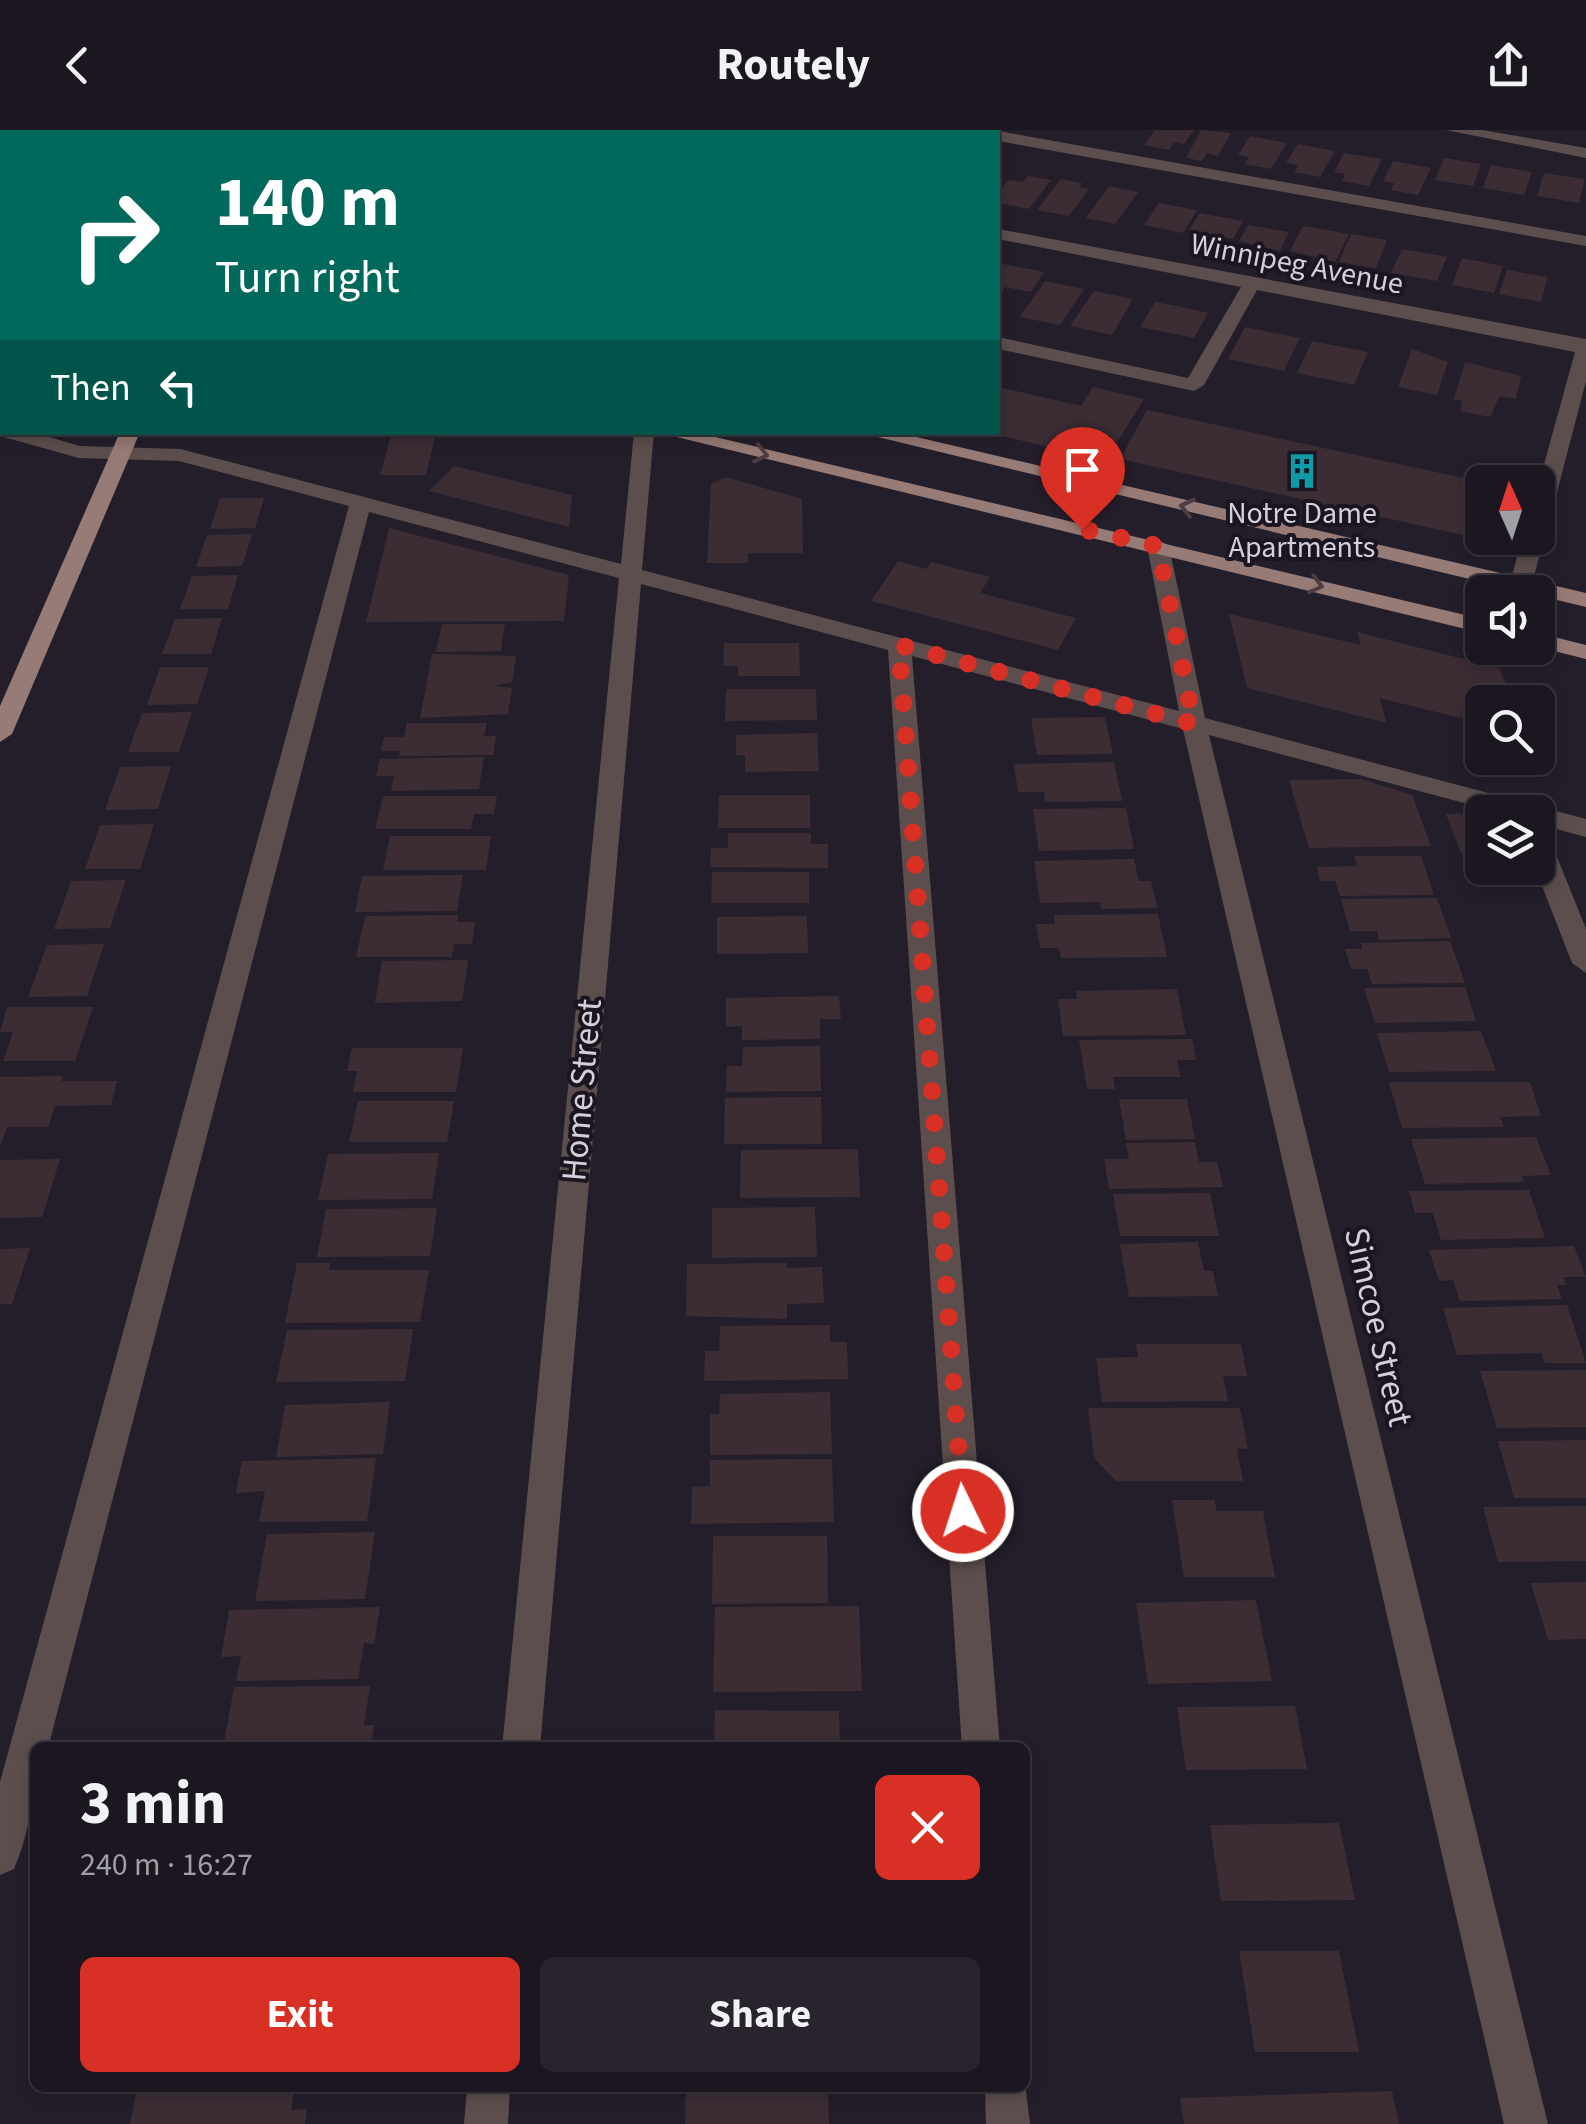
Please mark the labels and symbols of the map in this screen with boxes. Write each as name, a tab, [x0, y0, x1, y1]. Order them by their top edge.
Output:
street label: Winnipeg Avenue	[1187, 222, 1407, 306]
pin	[1040, 427, 1125, 530]
one-way arrow	[752, 443, 769, 464]
building icon: Notre Dame Apartments	[1283, 452, 1321, 490]
north arrow	[1465, 465, 1555, 555]
place label: Notre Dame Apartments	[1227, 492, 1377, 569]
one-way arrow	[1179, 498, 1196, 519]
one-way arrow	[1307, 573, 1324, 594]
street label: Home Street	[549, 997, 615, 1183]
street label: Simcoe Street	[1331, 1223, 1425, 1431]
position arrow	[911, 1459, 1015, 1563]

